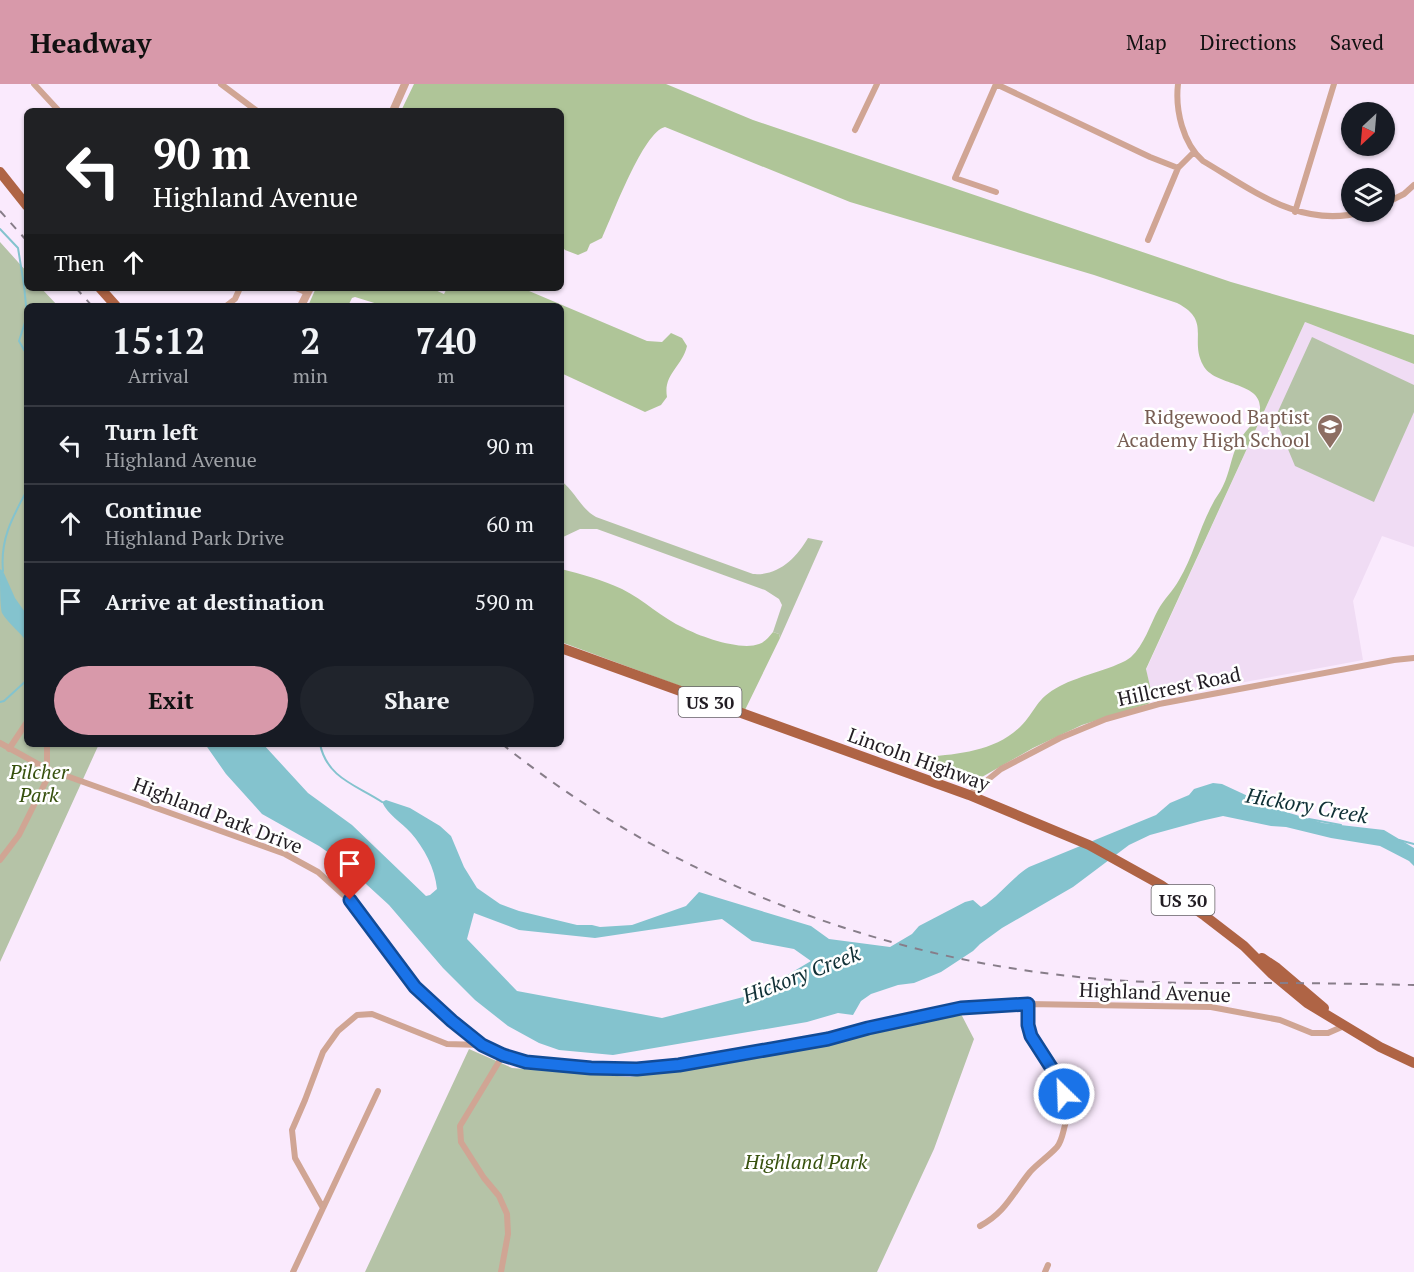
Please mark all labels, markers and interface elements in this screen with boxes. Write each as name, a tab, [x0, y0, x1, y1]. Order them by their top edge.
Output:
text: Headway	[30, 24, 151, 61]
text: Map	[1126, 28, 1167, 56]
text: Directions	[1200, 28, 1297, 56]
text: Saved	[1330, 28, 1384, 56]
north arrow	[1341, 102, 1395, 156]
map controls	[1341, 102, 1395, 222]
text: 90 m	[153, 125, 251, 181]
icon: left	[54, 132, 132, 210]
button: layers	[1341, 168, 1395, 222]
text: Highland Avenue	[153, 179, 358, 215]
icon: ahead	[117, 246, 150, 279]
text: Then	[54, 248, 105, 277]
text: 15:12	[112, 317, 205, 364]
text: 2	[300, 317, 321, 364]
text: 740	[415, 317, 476, 364]
text: Arrival	[128, 362, 189, 389]
text: min	[293, 362, 328, 389]
text: m	[437, 362, 455, 389]
place label: Ridgewood Baptist Academy High School	[1117, 403, 1311, 453]
school or university icon: Ridgewood Baptist Academy High School	[1315, 412, 1345, 450]
text: Turn left	[105, 417, 198, 446]
icon: left	[54, 429, 87, 462]
text: 90 m	[486, 431, 534, 460]
text: Highland Avenue	[105, 446, 257, 473]
text: Continue	[105, 495, 202, 524]
icon: ahead	[54, 507, 87, 540]
text: 60 m	[486, 509, 534, 538]
text: Highland Park Drive	[105, 524, 284, 551]
icon: arrive	[54, 585, 87, 618]
text: Arrive at destination	[105, 587, 324, 616]
text: 590 m	[474, 587, 534, 616]
street label: Hillcrest Road	[1115, 660, 1243, 712]
button: Exit	[54, 666, 288, 735]
button: Share	[300, 666, 534, 735]
road number: US 30	[678, 687, 742, 717]
street label: Lincoln Highway	[844, 721, 995, 798]
park label: Pilcher Park	[9, 758, 70, 808]
street label: Highland Park Drive	[129, 770, 307, 860]
water label: Hickory Creek	[1243, 780, 1371, 830]
pin	[324, 838, 375, 900]
icon: arrive	[333, 847, 366, 880]
road number: US 30	[1152, 885, 1214, 915]
water label: Hickory Creek	[737, 938, 865, 1010]
street label: Highland Avenue	[1079, 976, 1231, 1008]
position arrow	[1032, 1062, 1096, 1126]
park label: Highland Park	[744, 1148, 868, 1175]

